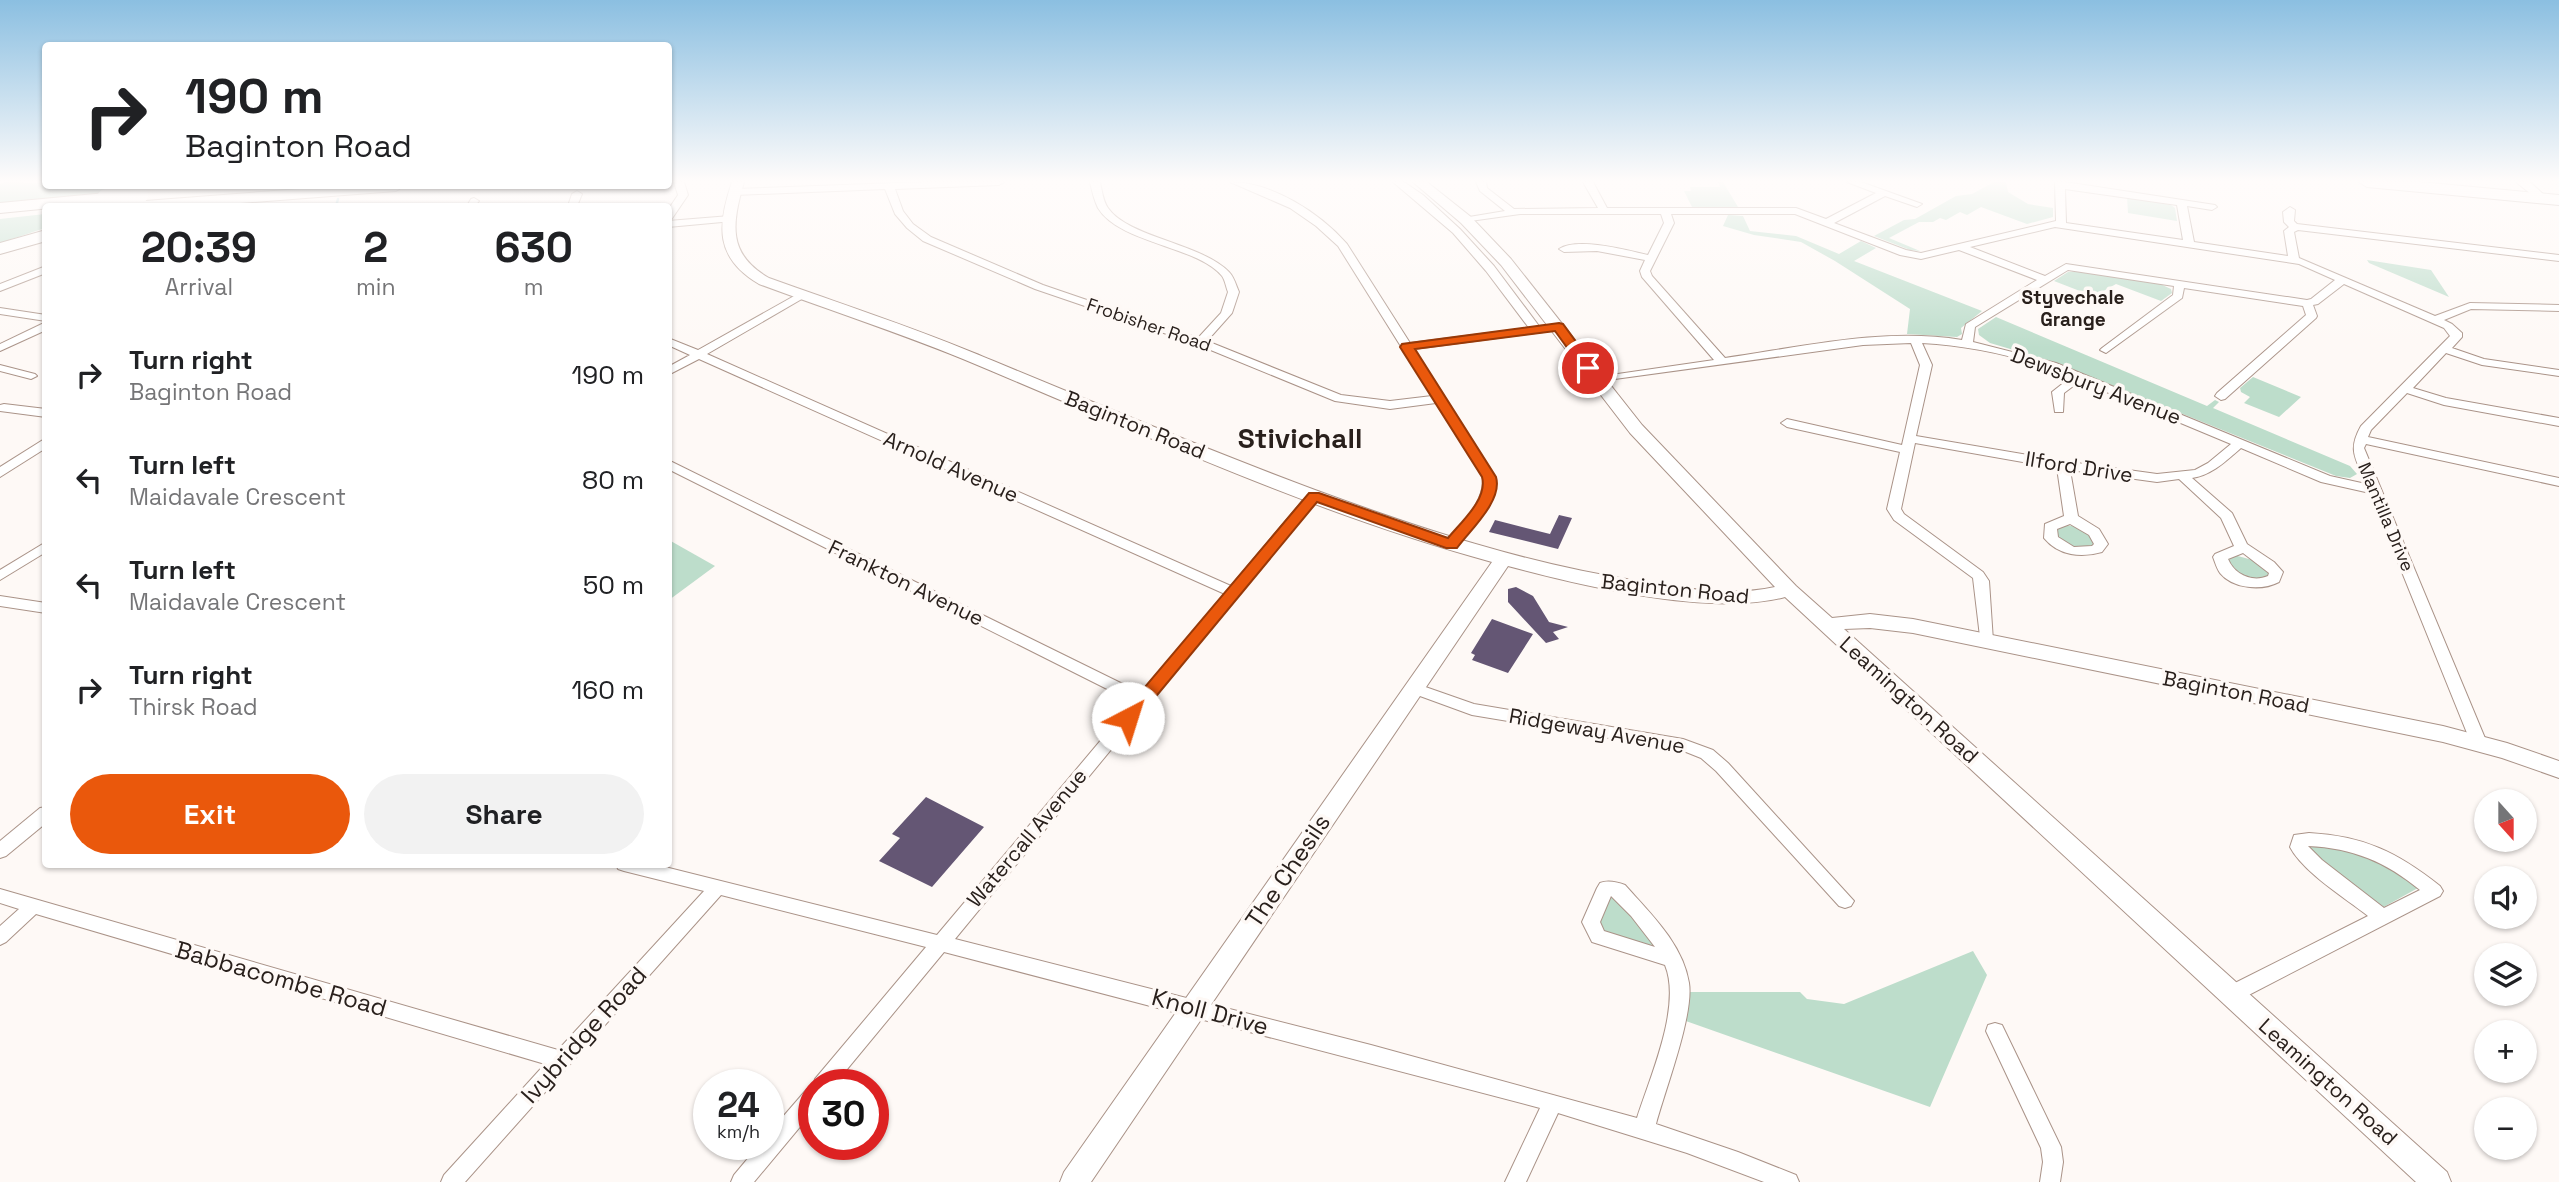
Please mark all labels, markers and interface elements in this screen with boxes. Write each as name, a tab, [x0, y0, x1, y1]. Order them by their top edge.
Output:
text: 190 m	[185, 65, 323, 127]
icon: right	[70, 70, 161, 161]
text: Baginton Road	[185, 126, 412, 166]
text: 20:39	[141, 221, 257, 274]
text: 2	[363, 221, 388, 274]
text: 630	[494, 221, 573, 274]
text: Arrival	[165, 272, 233, 302]
text: min	[356, 272, 395, 302]
text: m	[524, 272, 544, 302]
district label: Styvechale Grange	[2022, 285, 2124, 332]
street label: Frobisher Road	[1084, 292, 1214, 357]
pin	[1558, 338, 1618, 398]
street label: Dewsbury Avenue	[2007, 341, 2185, 430]
text: Turn right	[129, 343, 253, 377]
icon: arrive	[1569, 349, 1607, 387]
icon: right	[70, 356, 108, 394]
text: 190 m	[572, 358, 644, 392]
text: Baginton Road	[129, 377, 292, 407]
street label: Baginton Road	[1061, 384, 1209, 465]
district label: Stivichall	[1238, 420, 1362, 456]
street label: Arnold Avenue	[880, 425, 1023, 508]
street label: Ilford Drive	[2023, 445, 2135, 488]
text: Turn left	[129, 448, 236, 482]
street label: Mantilla Drive	[2353, 459, 2420, 575]
icon: left	[70, 461, 108, 499]
text: 80 m	[582, 463, 644, 497]
text: Maidavale Crescent	[129, 482, 346, 512]
street label: Frankton Avenue	[824, 533, 988, 632]
text: Turn left	[129, 553, 236, 587]
icon: left	[70, 566, 108, 604]
street label: Baginton Road	[1600, 567, 1751, 610]
text: 50 m	[583, 568, 644, 602]
text: Maidavale Crescent	[129, 587, 346, 617]
street label: Leamington Road	[1834, 630, 1984, 769]
text: Turn right	[129, 658, 253, 692]
street label: Baginton Road	[2160, 664, 2312, 719]
icon: right	[70, 671, 108, 709]
text: 160 m	[572, 673, 644, 707]
position arrow	[1091, 681, 1165, 755]
text: Thirsk Road	[129, 692, 258, 722]
street label: Ridgeway Avenue	[1507, 702, 1687, 759]
street label: Watercall Avenue	[961, 763, 1093, 913]
button: Exit	[70, 774, 350, 854]
button: Share	[364, 774, 644, 854]
north arrow	[2474, 789, 2538, 852]
map controls	[2474, 789, 2537, 1160]
street label: The Chesils	[1238, 808, 1337, 934]
button: sound	[2474, 866, 2537, 929]
street label: Babbacombe Road	[172, 933, 390, 1024]
button: layers	[2474, 943, 2537, 1006]
street label: Ivybridge Road	[514, 960, 653, 1110]
street label: Knoll Drive	[1148, 981, 1272, 1042]
street label: Leamington Road	[2253, 1012, 2403, 1151]
button: +	[2474, 1020, 2537, 1083]
speed limit sign: 30	[798, 1069, 889, 1160]
text: 24	[717, 1083, 760, 1127]
button: −	[2474, 1097, 2537, 1160]
text: km/h	[717, 1120, 760, 1143]

